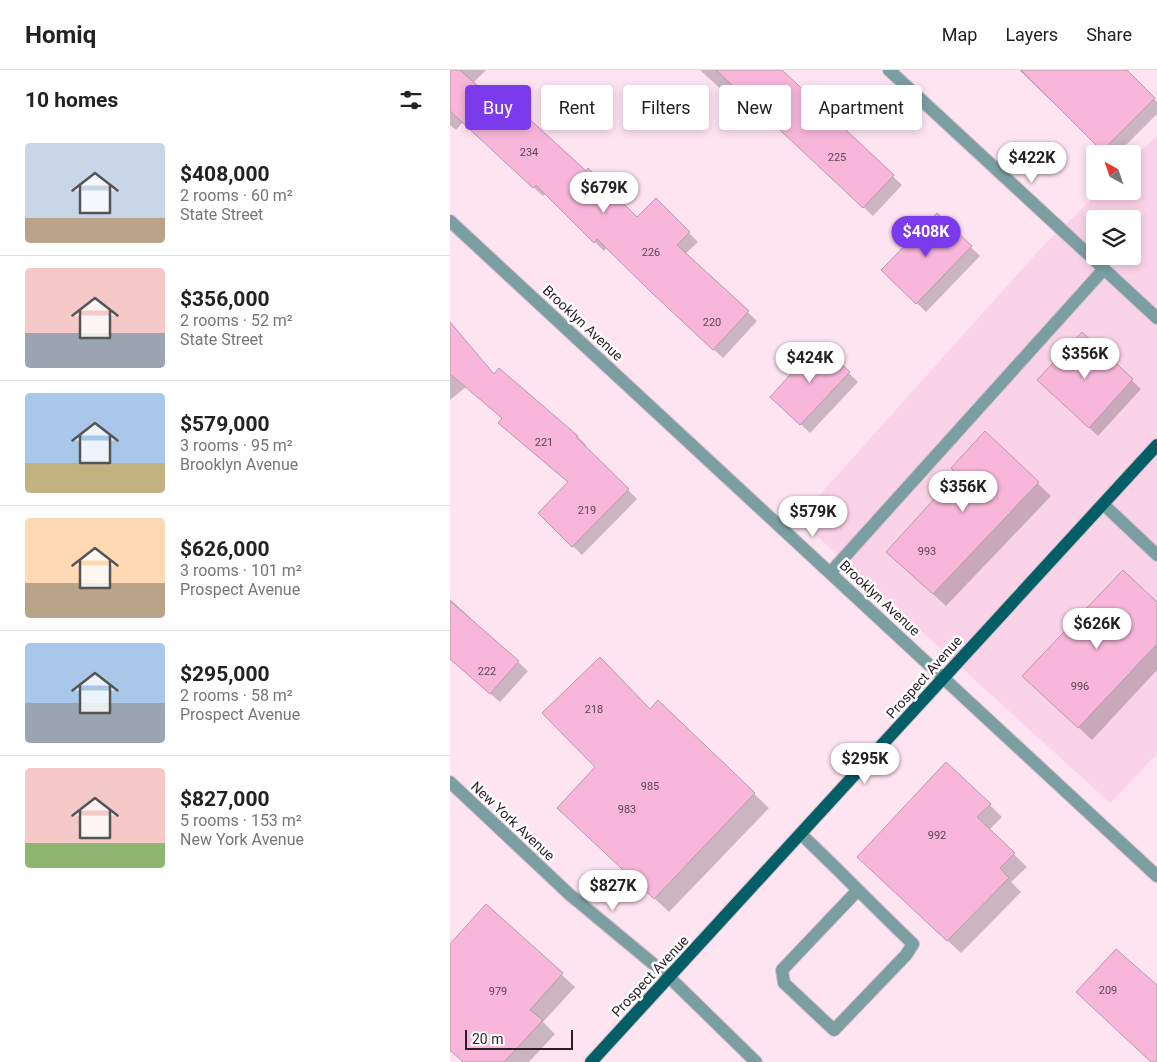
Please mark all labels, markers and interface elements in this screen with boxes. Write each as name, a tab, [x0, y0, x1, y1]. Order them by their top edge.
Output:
text: Homiq	[25, 21, 96, 49]
text: Map	[942, 24, 977, 45]
text: Layers	[1005, 24, 1058, 45]
text: Share	[1086, 24, 1132, 45]
chip: Buy	[465, 85, 531, 130]
chip: Rent	[541, 85, 613, 130]
chip: Filters	[623, 85, 709, 130]
chip: New	[719, 85, 791, 130]
chip: Apartment	[801, 85, 922, 130]
icon: filters	[397, 86, 425, 114]
text: 10 homes	[25, 88, 118, 112]
pin: $422K	[997, 142, 1067, 184]
north arrow	[1086, 145, 1141, 200]
map controls	[1086, 145, 1141, 265]
house number: 234	[520, 146, 538, 159]
text: $422K	[1009, 148, 1055, 167]
house number: 225	[828, 151, 846, 164]
text: $408,000	[180, 162, 270, 186]
icon: home	[65, 163, 125, 223]
pin: $679K	[569, 172, 639, 214]
text: $679K	[581, 178, 627, 197]
text: 2 rooms · 60 m²	[180, 186, 293, 205]
text: State Street	[180, 205, 263, 224]
button: layers	[1086, 210, 1141, 265]
pin: $408K	[891, 216, 961, 258]
text: $408K	[903, 222, 949, 241]
house number: 226	[642, 246, 660, 259]
street label: Brooklyn Avenue	[540, 282, 626, 364]
text: $356,000	[180, 287, 270, 311]
icon: home	[65, 288, 125, 348]
text: 2 rooms · 52 m²	[180, 311, 293, 330]
house number: 220	[703, 316, 721, 329]
text: State Street	[180, 330, 263, 349]
pin: $356K	[1050, 338, 1120, 380]
pin: $424K	[775, 342, 845, 384]
text: $356K	[1062, 344, 1108, 363]
text: $424K	[787, 348, 833, 367]
text: $579,000	[180, 412, 270, 436]
icon: home	[65, 413, 125, 473]
text: 3 rooms · 95 m²	[180, 436, 293, 455]
house number: 221	[535, 436, 553, 449]
text: Brooklyn Avenue	[180, 455, 298, 474]
pin: $356K	[928, 470, 998, 513]
text: $356K	[940, 477, 986, 496]
pin: $579K	[778, 496, 848, 538]
text: $579K	[790, 502, 836, 521]
house number: 219	[578, 504, 596, 517]
text: $626,000	[180, 537, 270, 561]
icon: home	[65, 538, 125, 598]
house number: 993	[918, 545, 936, 558]
street label: Brooklyn Avenue	[837, 557, 923, 639]
text: 3 rooms · 101 m²	[180, 561, 302, 580]
text: Prospect Avenue	[180, 580, 300, 599]
pin: $626K	[1062, 608, 1132, 650]
text: $626K	[1074, 614, 1120, 633]
street label: Prospect Avenue	[883, 633, 965, 721]
text: $295,000	[180, 662, 270, 686]
icon: home	[65, 663, 125, 723]
house number: 222	[478, 665, 496, 678]
house number: 996	[1071, 680, 1089, 693]
text: 2 rooms · 58 m²	[180, 686, 293, 705]
house number: 218	[585, 703, 603, 716]
text: Prospect Avenue	[180, 705, 300, 724]
pin: $295K	[830, 742, 900, 785]
text: $295K	[842, 749, 888, 768]
street label: New York Avenue	[468, 778, 558, 864]
house number: 985	[641, 780, 659, 793]
text: $827,000	[180, 787, 270, 811]
icon: home	[65, 788, 125, 848]
house number: 983	[618, 803, 636, 816]
text: 5 rooms · 153 m²	[180, 811, 302, 830]
house number: 992	[928, 829, 946, 842]
text: New York Avenue	[180, 830, 304, 849]
pin: $827K	[578, 870, 648, 912]
text: $827K	[590, 876, 636, 895]
street label: Prospect Avenue	[608, 932, 692, 1020]
house number: 209	[1099, 984, 1117, 997]
house number: 979	[489, 985, 507, 998]
scale bar	[465, 1027, 572, 1050]
text: 20 m	[472, 1031, 504, 1047]

